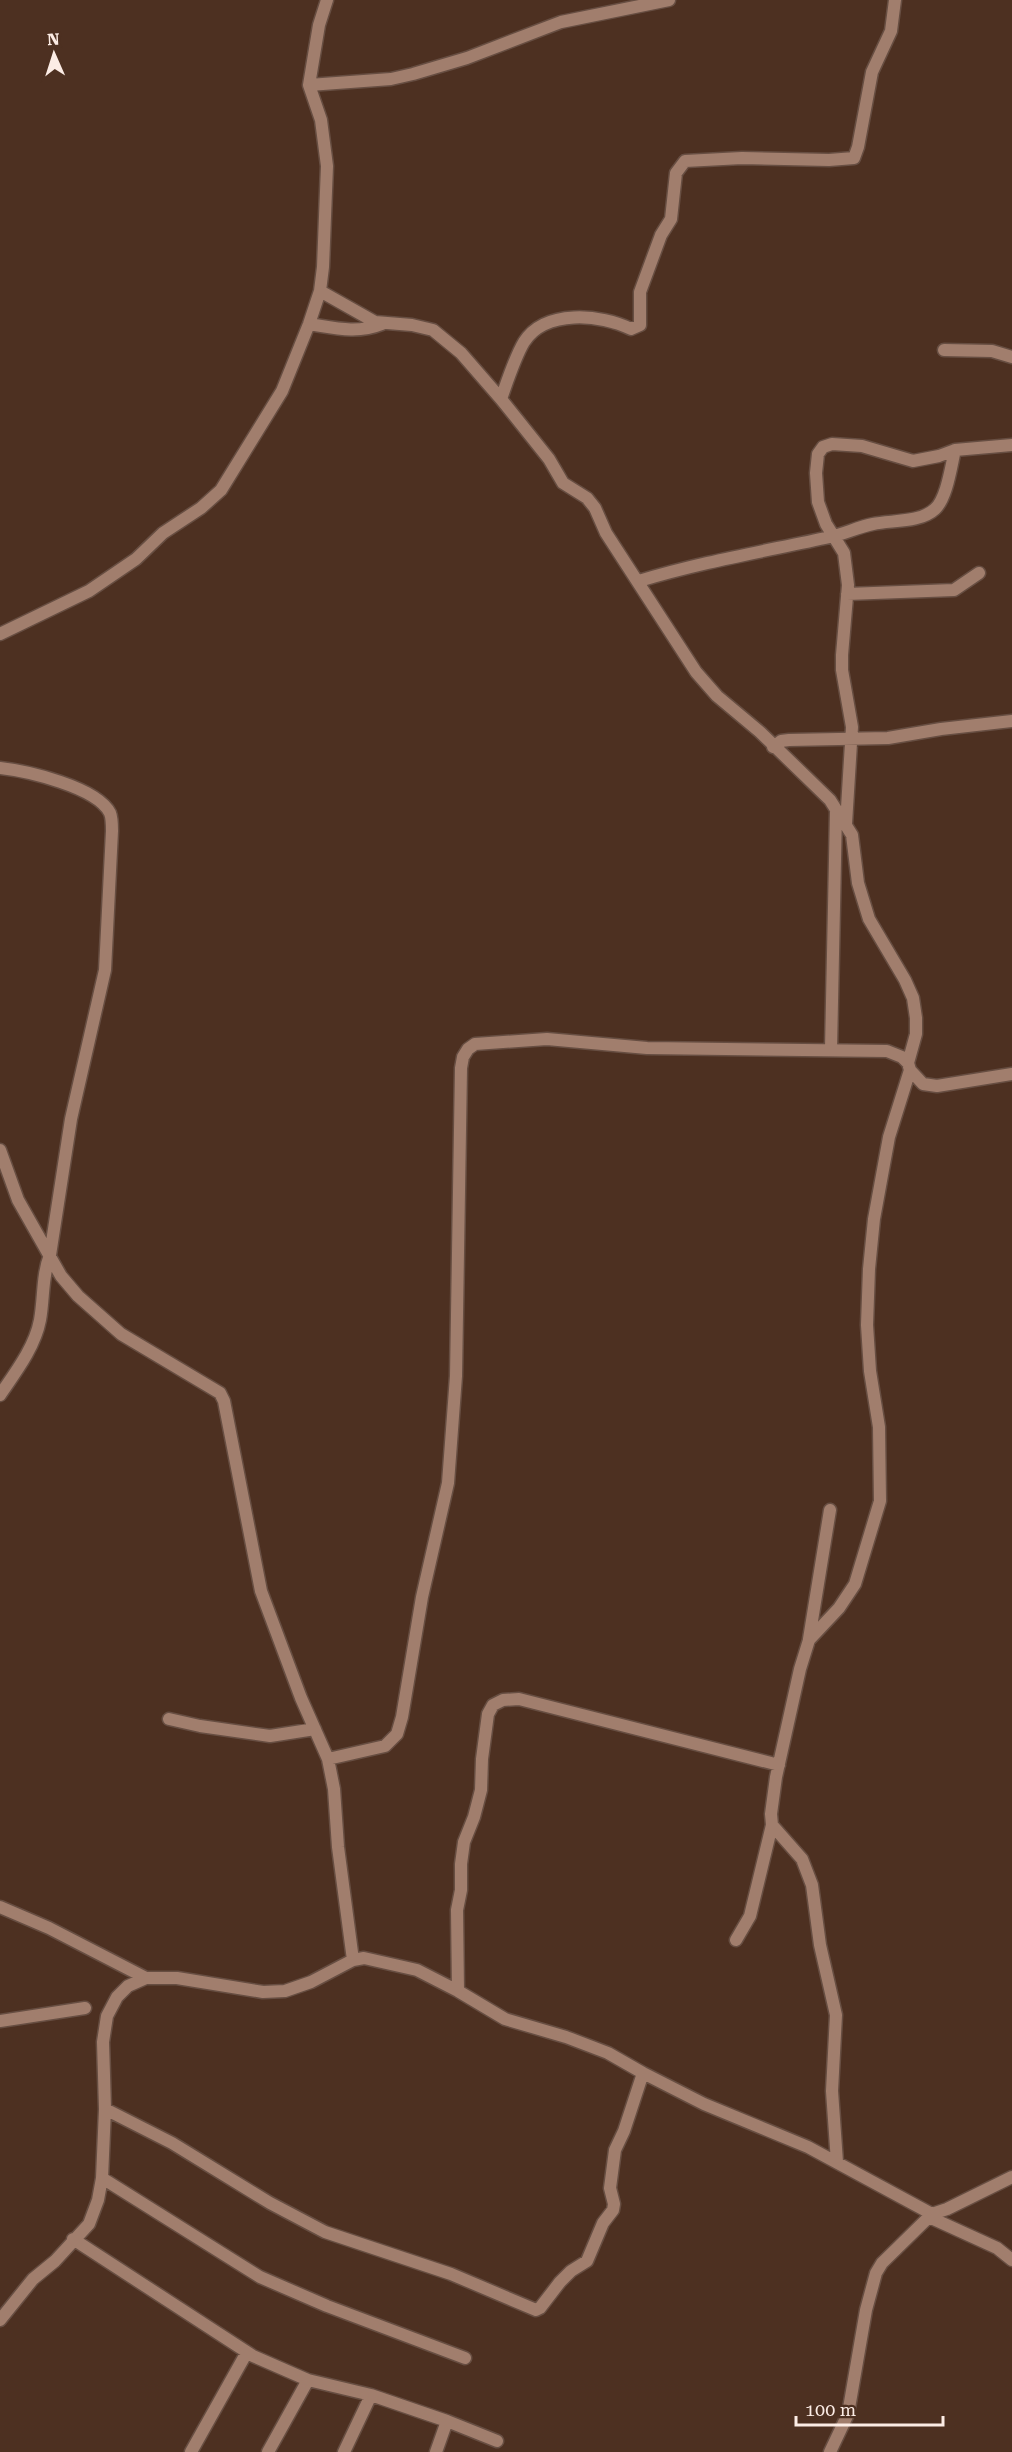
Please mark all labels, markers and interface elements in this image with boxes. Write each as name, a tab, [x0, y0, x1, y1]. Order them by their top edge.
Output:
north arrow	[24, 24, 84, 84]
text: N	[47, 30, 60, 49]
scale bar	[796, 2389, 943, 2427]
text: 100 m	[805, 2399, 856, 2420]

